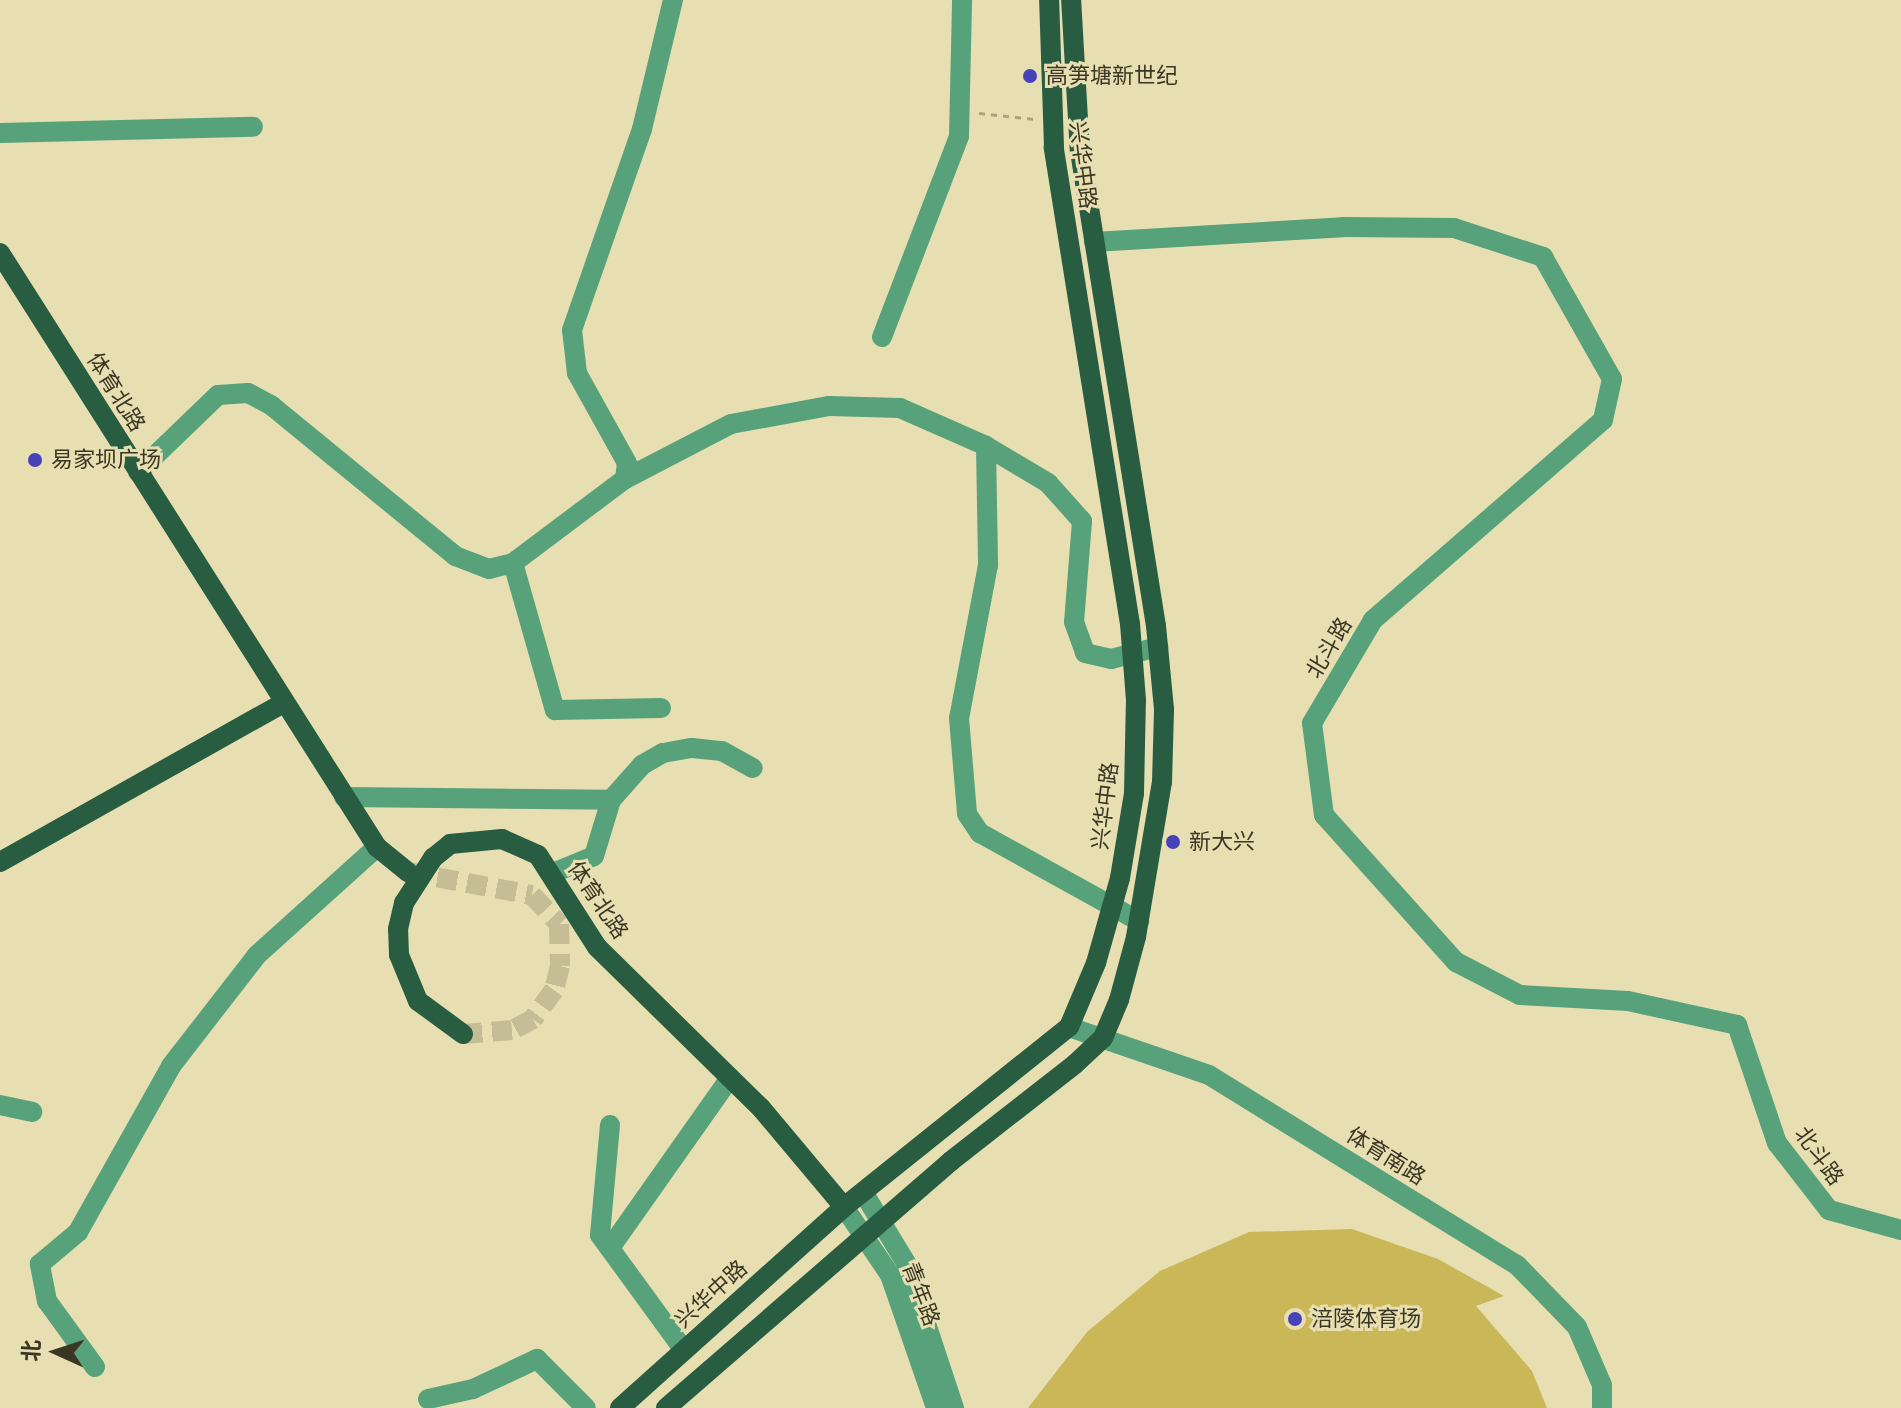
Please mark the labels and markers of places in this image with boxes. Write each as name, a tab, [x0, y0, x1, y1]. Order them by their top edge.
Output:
place label: 高笋塘新世纪	[1046, 63, 1178, 89]
marker: 高笋塘新世纪	[1021, 67, 1039, 85]
place label: 易家坝广场	[51, 447, 161, 473]
marker: 易家坝广场	[26, 451, 44, 469]
place label: 新大兴	[1189, 829, 1255, 855]
marker: 新大兴	[1164, 833, 1182, 851]
place label: 涪陵体育场	[1311, 1306, 1421, 1332]
marker: 涪陵体育场	[1286, 1310, 1304, 1328]

